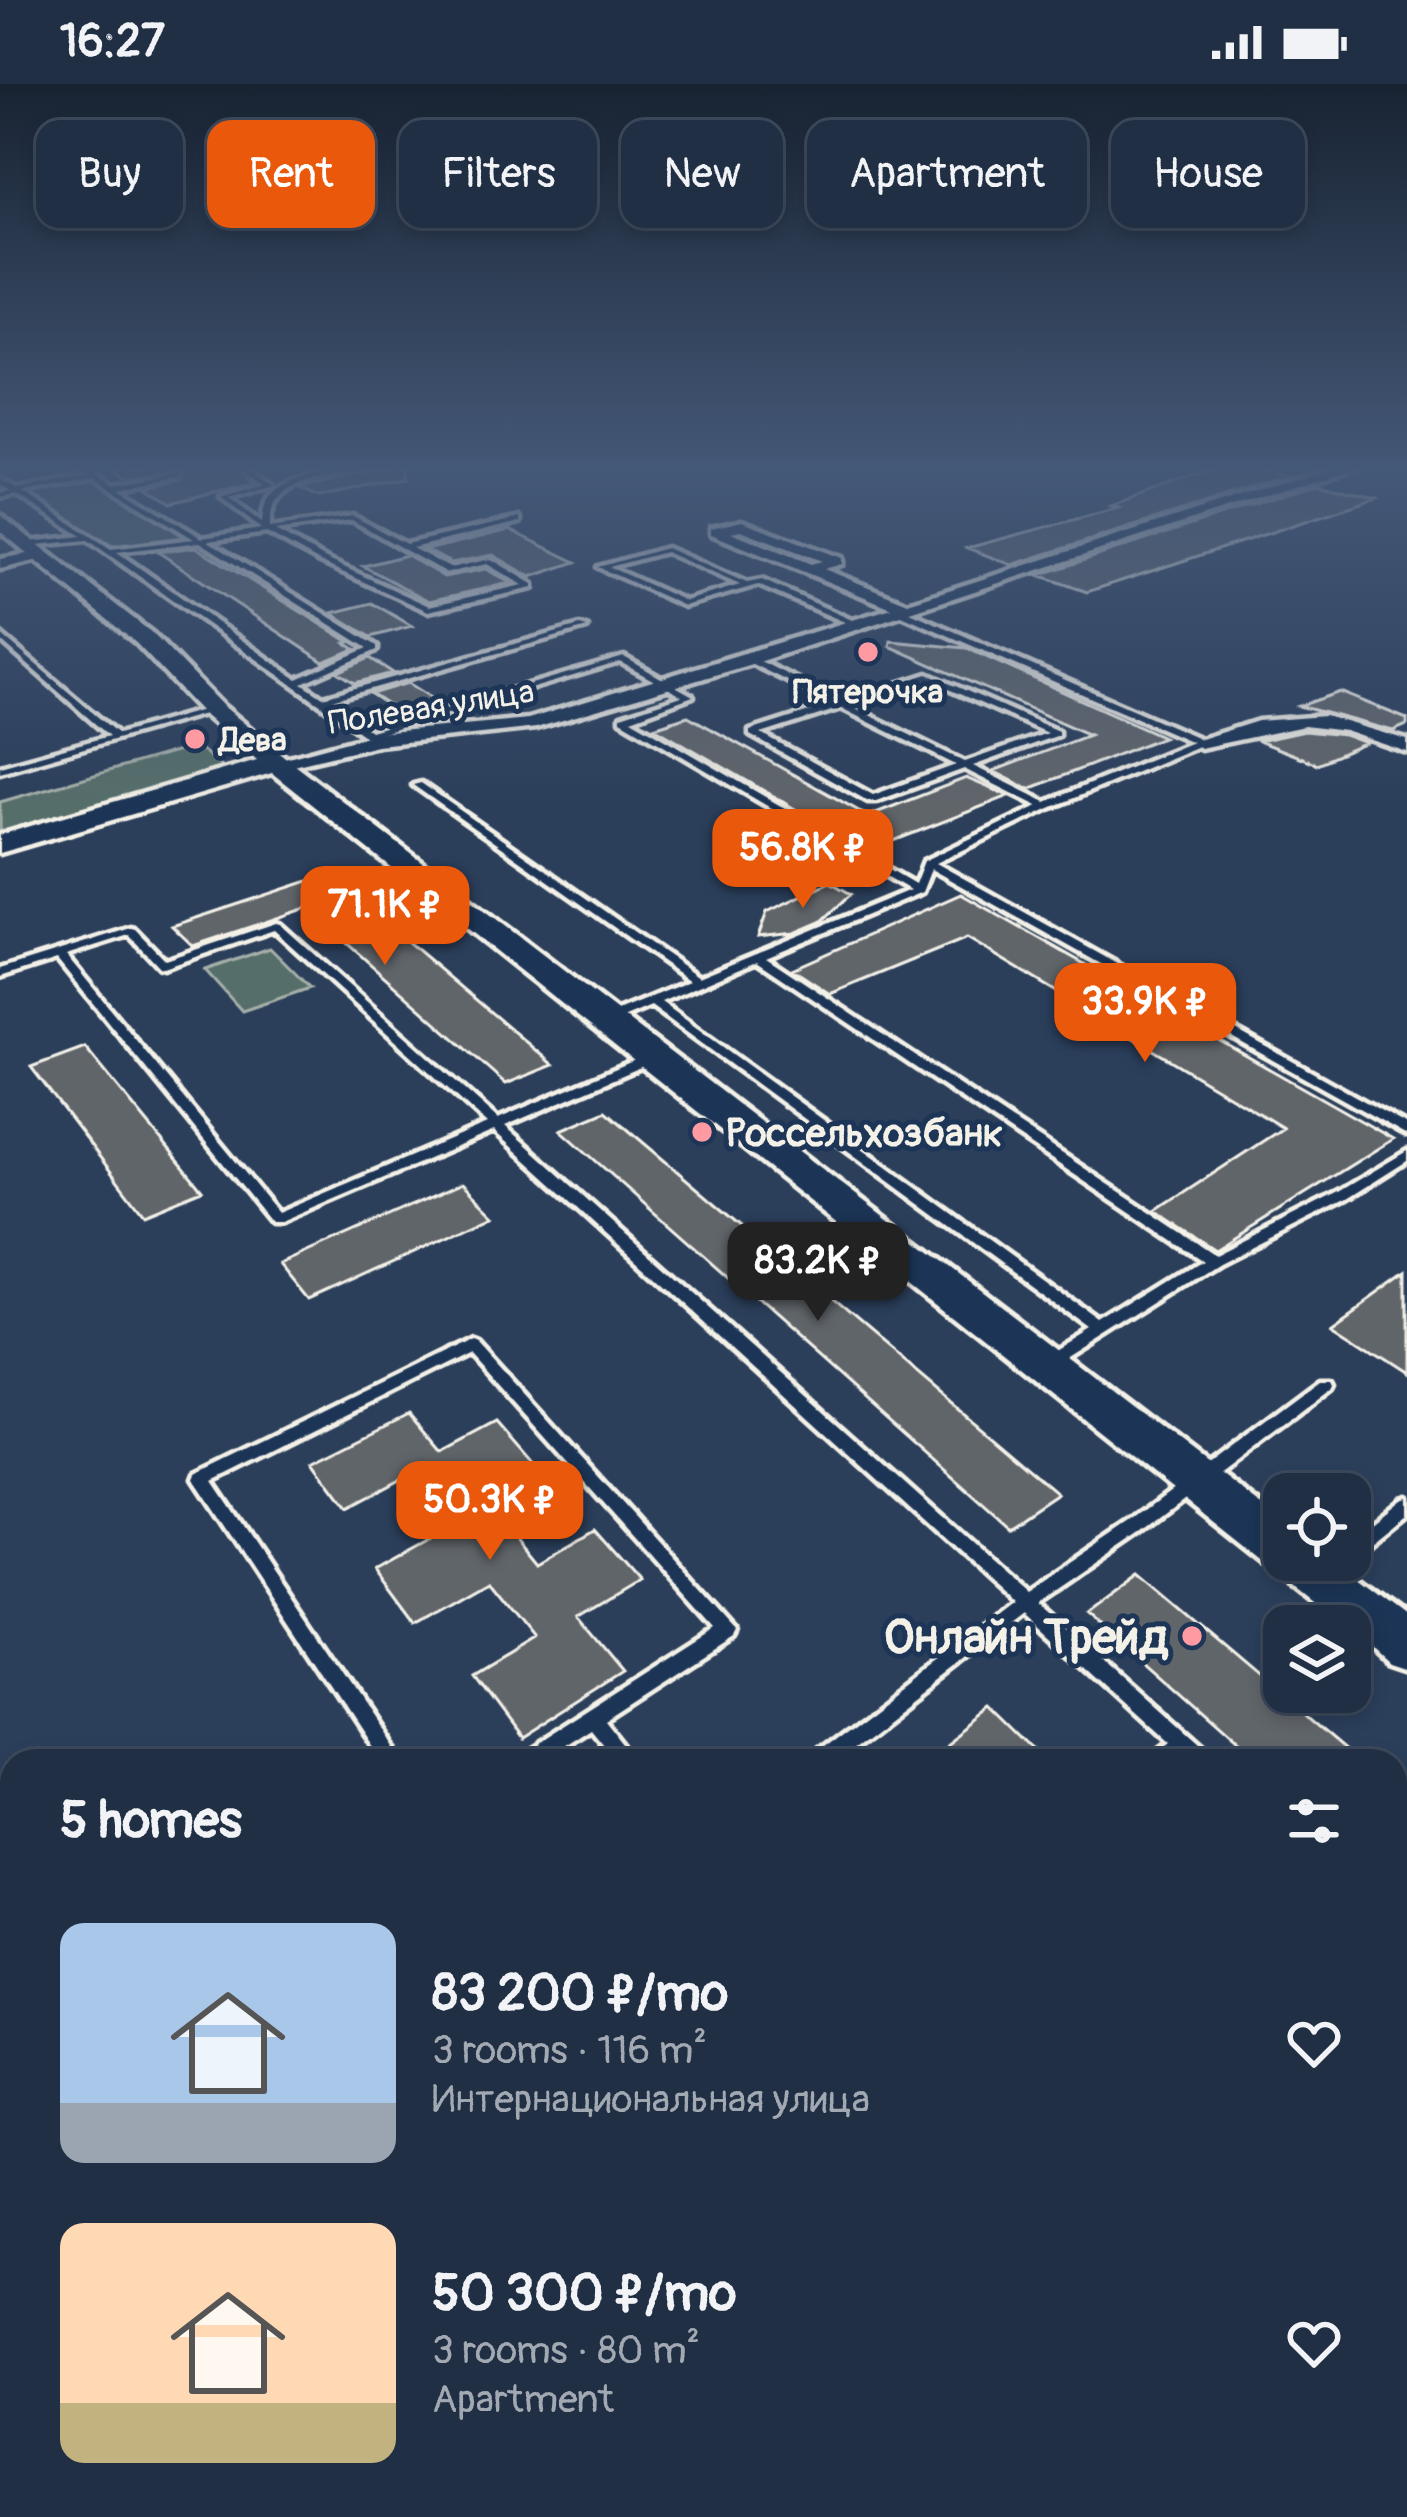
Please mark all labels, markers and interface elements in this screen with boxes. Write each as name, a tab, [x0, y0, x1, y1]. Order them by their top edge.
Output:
text: 16:27	[60, 14, 165, 70]
chip: Buy	[36, 120, 183, 228]
chip: Rent	[207, 120, 375, 228]
chip: Filters	[399, 120, 597, 228]
chip: New	[621, 120, 783, 228]
chip: Apartment	[807, 120, 1087, 228]
chip: House	[1111, 120, 1305, 228]
marker: Пятерочка	[855, 639, 881, 665]
street label: Полевая улица	[326, 671, 537, 744]
place label: Пятерочка	[793, 672, 943, 713]
place label: Дева	[217, 720, 287, 761]
marker: Дева	[182, 726, 208, 752]
pin: 56.8K ₽	[692, 809, 914, 911]
text: 56.8K ₽	[739, 823, 867, 872]
pin: 71.1K ₽	[274, 866, 496, 968]
text: 71.1K ₽	[327, 880, 443, 929]
pin: 33.9K ₽	[1034, 963, 1256, 1065]
text: 33.9K ₽	[1081, 977, 1209, 1026]
place label: Россельхозбанк	[726, 1109, 1003, 1158]
marker: Россельхозбанк	[689, 1119, 715, 1145]
pin: 83.2K ₽	[707, 1222, 929, 1324]
text: 83.2K ₽	[754, 1236, 882, 1285]
pin: 50.3K ₽	[379, 1461, 601, 1563]
map controls	[1263, 1473, 1371, 1713]
button: locate	[1263, 1473, 1371, 1581]
text: 50.3K ₽	[423, 1475, 557, 1524]
button: layers	[1263, 1605, 1371, 1713]
place label: Онлайн Трейд	[884, 1608, 1169, 1668]
marker: Онлайн Трейд	[1179, 1623, 1205, 1649]
icon: filters	[1281, 1788, 1347, 1854]
text: 5 homes	[60, 1789, 242, 1853]
text: 83 200 ₽/mo	[432, 1962, 728, 2026]
icon: home	[156, 1971, 300, 2115]
icon: heart	[1281, 2010, 1347, 2076]
text: 3 rooms · 116 m²	[432, 2026, 707, 2075]
text: Интернациональная улица	[432, 2075, 870, 2124]
text: 50 300 ₽/mo	[432, 2262, 736, 2326]
icon: home	[156, 2271, 300, 2415]
icon: heart	[1281, 2310, 1347, 2376]
text: 3 rooms · 80 m²	[432, 2326, 700, 2375]
text: Apartment	[432, 2375, 614, 2424]

